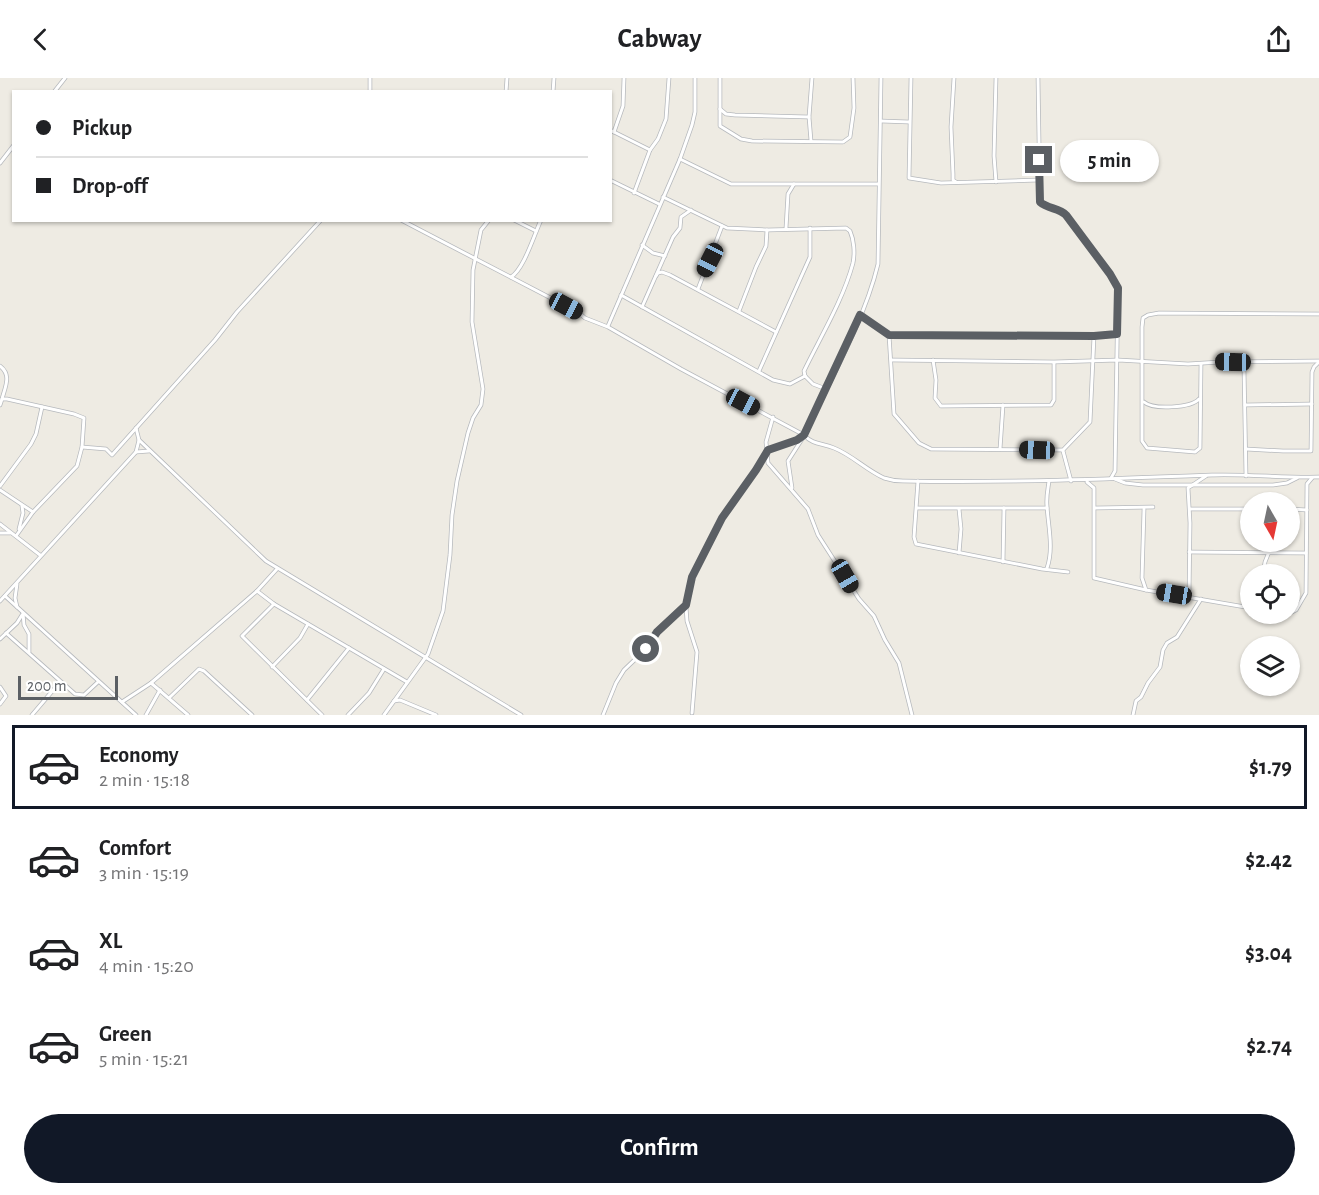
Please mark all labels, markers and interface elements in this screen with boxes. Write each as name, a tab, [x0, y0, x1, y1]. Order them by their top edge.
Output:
icon: back	[24, 23, 57, 56]
icon: share	[1262, 23, 1295, 56]
text: Cabway	[617, 25, 702, 52]
text: Pickup	[72, 117, 132, 139]
callout: 5 min	[1060, 139, 1159, 181]
route end	[1025, 146, 1052, 173]
text: 5 min	[1088, 151, 1131, 171]
text: Drop-off	[72, 175, 148, 197]
car	[694, 240, 726, 280]
car	[546, 290, 586, 322]
car	[1215, 353, 1251, 371]
car	[723, 386, 763, 418]
car	[1019, 440, 1055, 460]
north arrow	[1240, 492, 1300, 552]
map controls	[1240, 492, 1300, 696]
car	[828, 556, 862, 596]
button: locate	[1240, 564, 1300, 624]
car	[1155, 582, 1193, 606]
route start	[632, 635, 659, 662]
button: layers	[1240, 636, 1300, 696]
scale bar	[18, 673, 118, 700]
text: 200 m	[27, 678, 67, 694]
icon: car	[27, 740, 81, 794]
text: Economy	[99, 744, 179, 766]
text: $1.79	[1249, 756, 1292, 778]
text: 2 min · 15:18	[99, 770, 190, 790]
icon: car	[27, 833, 81, 887]
text: Comfort	[99, 837, 171, 859]
text: $2.42	[1245, 849, 1292, 871]
text: 3 min · 15:19	[99, 863, 189, 883]
icon: car	[27, 926, 81, 980]
text: XL	[99, 930, 122, 952]
text: $3.04	[1245, 942, 1292, 964]
text: 4 min · 15:20	[99, 956, 194, 976]
icon: car	[27, 1019, 81, 1073]
text: Green	[99, 1023, 152, 1045]
text: $2.74	[1246, 1035, 1292, 1057]
text: 5 min · 15:21	[99, 1049, 189, 1069]
button: Confirm	[24, 1114, 1295, 1183]

